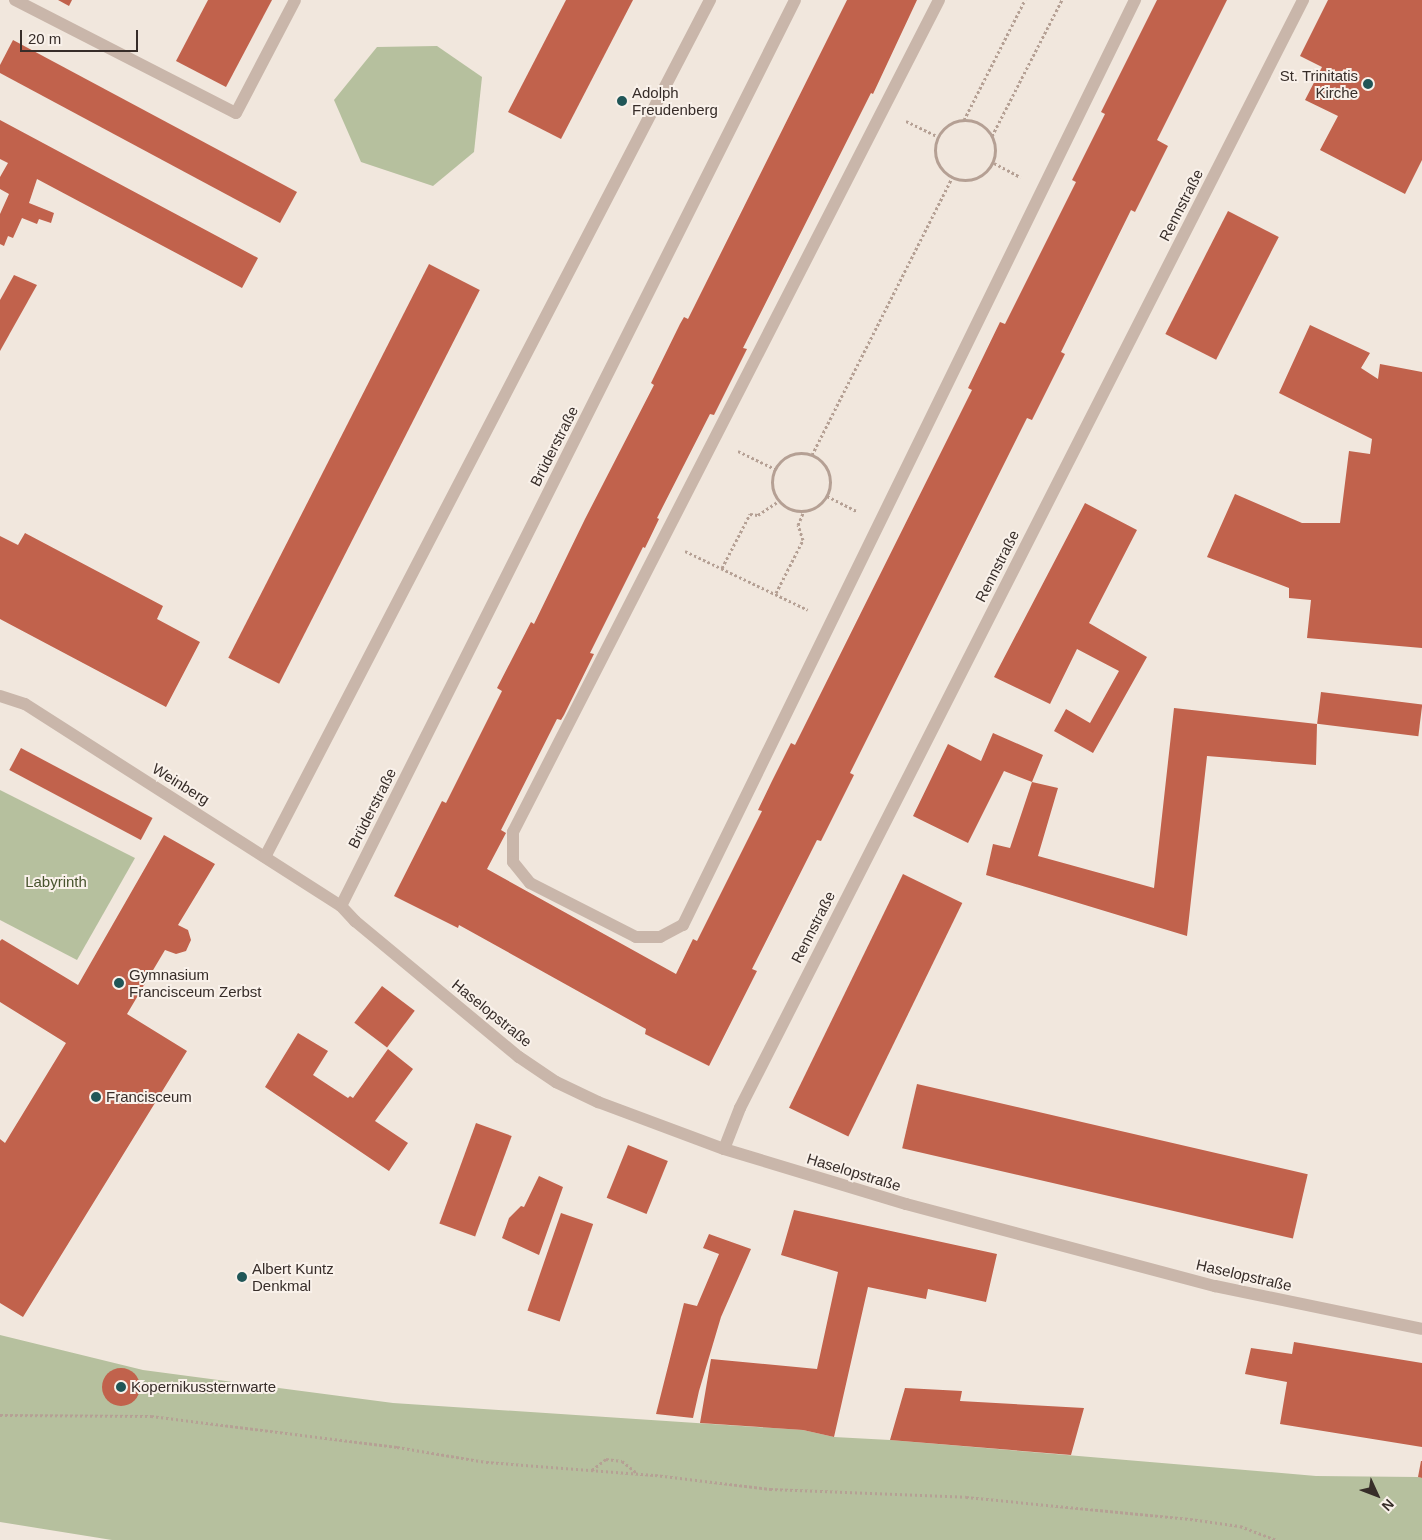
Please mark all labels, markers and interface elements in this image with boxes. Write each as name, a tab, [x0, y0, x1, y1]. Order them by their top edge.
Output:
scale bar	[22, 20, 140, 52]
text: 20 m	[28, 30, 61, 47]
place label: St. Trinitatis Kirche	[1279, 66, 1358, 101]
marker: St. Trinitatis Kirche	[1362, 78, 1374, 90]
place label: Adolph Freudenberg	[632, 83, 718, 118]
marker: Adolph Freudenberg	[616, 95, 628, 107]
street label: Rennstraße	[1155, 166, 1207, 244]
street label: Brüderstraße	[526, 403, 582, 489]
street label: Rennstraße	[971, 527, 1023, 605]
street label: Weinberg	[149, 759, 213, 809]
street label: Brüderstraße	[344, 765, 400, 851]
park label: Labyrinth	[25, 873, 87, 891]
street label: Rennstraße	[787, 888, 839, 966]
place label: Gymnasium Francisceum Zerbst	[129, 965, 262, 1000]
street label: Haselopstraße	[448, 975, 536, 1051]
marker: Gymnasium Francisceum Zerbst	[113, 977, 125, 989]
place label: Francisceum	[106, 1088, 192, 1106]
marker: Francisceum	[90, 1091, 102, 1103]
street label: Haselopstraße	[805, 1149, 903, 1195]
street label: Haselopstraße	[1194, 1255, 1294, 1295]
place label: Albert Kuntz Denkmal	[252, 1259, 334, 1294]
marker: Albert Kuntz Denkmal	[236, 1271, 248, 1283]
place label: Kopernikussternwarte	[131, 1378, 276, 1396]
marker: Kopernikussternwarte	[115, 1381, 127, 1393]
north arrow	[1352, 1470, 1402, 1520]
text: N	[1379, 1496, 1397, 1514]

